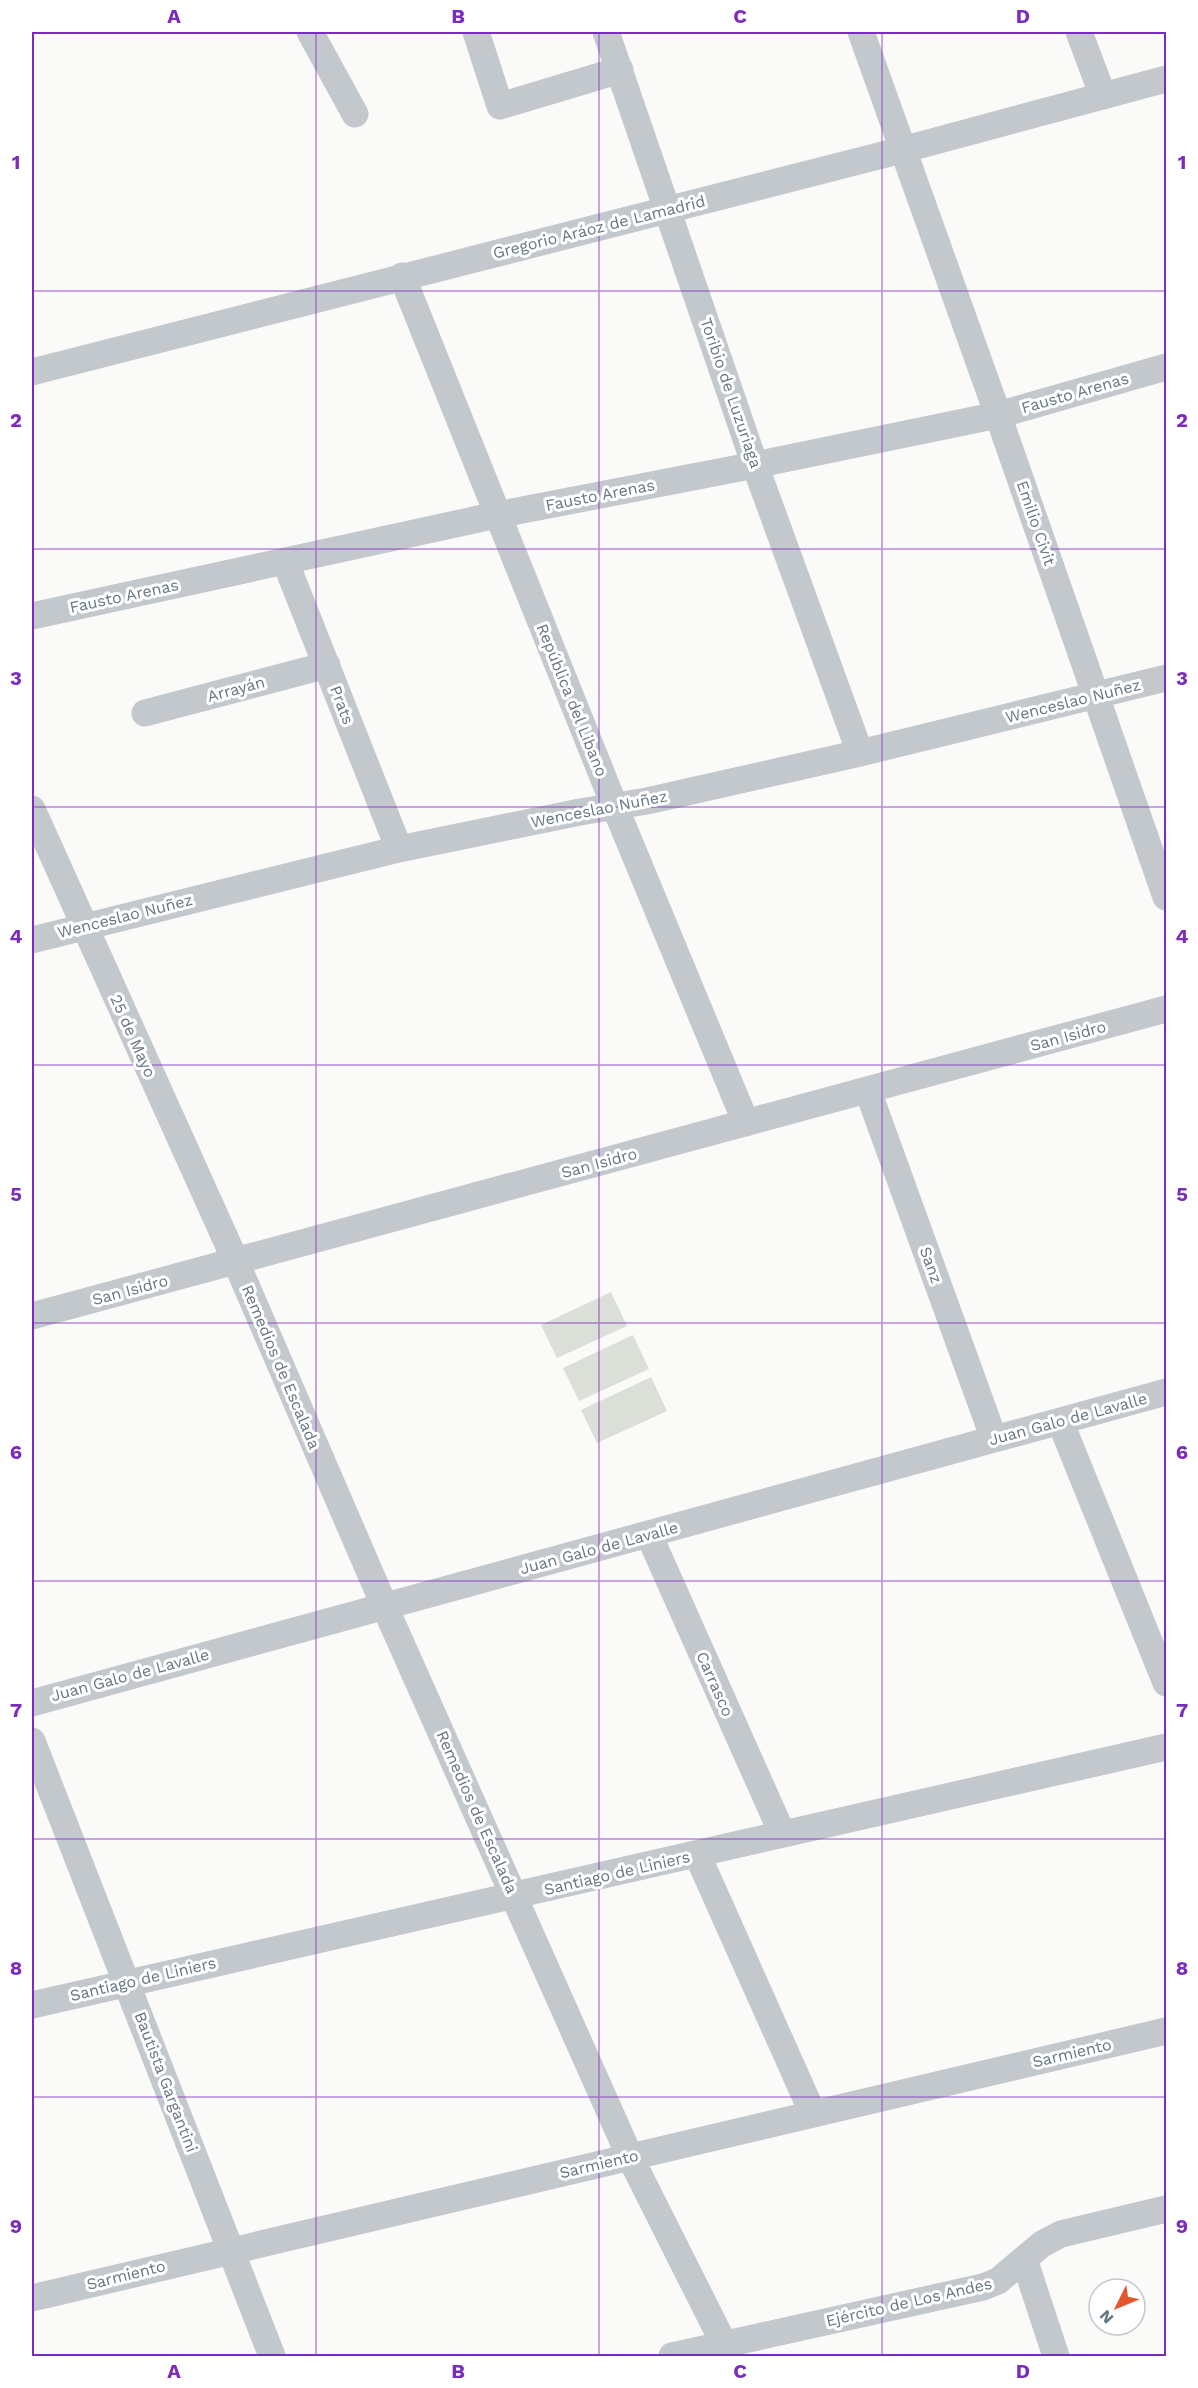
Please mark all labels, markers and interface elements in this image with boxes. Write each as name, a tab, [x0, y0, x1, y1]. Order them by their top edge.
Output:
text: A	[167, 4, 181, 28]
text: B	[451, 4, 465, 28]
text: C	[733, 4, 747, 28]
text: D	[1016, 4, 1030, 28]
text: 1	[12, 150, 20, 174]
text: 1	[1178, 150, 1186, 174]
street label: Gregorio Aráoz de Lamadrid	[491, 191, 707, 263]
street label: Toribio de Luzuriaga	[696, 315, 766, 471]
street label: Fausto Arenas	[1019, 369, 1131, 417]
text: 2	[10, 408, 22, 432]
text: 2	[1176, 408, 1188, 432]
street label: Fausto Arenas	[544, 475, 656, 515]
street label: Emilio Civit	[1013, 478, 1059, 568]
street label: Fausto Arenas	[68, 575, 180, 617]
street label: República del Libano	[533, 621, 611, 779]
text: 3	[10, 666, 22, 690]
text: 3	[1176, 666, 1188, 690]
street label: Arrayán	[205, 672, 267, 706]
street label: Wenceslao Nuñez	[1003, 675, 1143, 727]
street label: Prats	[326, 683, 358, 727]
street label: Wenceslao Nuñez	[529, 786, 669, 832]
street label: Wenceslao Nuñez	[55, 890, 195, 942]
text: 4	[10, 924, 23, 948]
text: 4	[1176, 924, 1189, 948]
street label: 25 de Mayo	[106, 992, 160, 1080]
street label: San Isidro	[1028, 1017, 1108, 1055]
street label: San Isidro	[559, 1144, 639, 1182]
text: 5	[10, 1182, 22, 1206]
text: 5	[1176, 1182, 1188, 1206]
street label: Sanz	[916, 1244, 946, 1286]
street label: San Isidro	[90, 1271, 170, 1309]
street label: Remedios de Escalada	[238, 1282, 324, 1452]
street label: Juan Galo de Lavalle	[987, 1389, 1149, 1449]
text: 6	[10, 1440, 22, 1464]
text: 6	[1176, 1440, 1188, 1464]
street label: Juan Galo de Lavalle	[518, 1518, 680, 1578]
street label: Juan Galo de Lavalle	[49, 1645, 211, 1705]
street label: Carrasco	[692, 1649, 738, 1719]
text: 7	[10, 1698, 22, 1722]
text: 7	[1176, 1698, 1188, 1722]
street label: Remedios de Escalada	[432, 1728, 522, 1896]
street label: Santiago de Liniers	[542, 1847, 692, 1899]
street label: Santiago de Liniers	[68, 1953, 218, 2005]
text: 8	[10, 1956, 22, 1980]
text: 8	[1176, 1956, 1188, 1980]
street label: Bautista Gargantini	[130, 2009, 202, 2155]
street label: Sarmiento	[1031, 2035, 1113, 2071]
street label: Sarmiento	[558, 2146, 640, 2182]
text: 9	[10, 2214, 22, 2238]
text: 9	[1176, 2214, 1188, 2238]
street label: Sarmiento	[85, 2256, 167, 2294]
street label: Ejército de Los Andes	[824, 2274, 994, 2330]
north arrow	[1087, 2277, 1147, 2337]
text: N	[1095, 2306, 1117, 2328]
text: A	[167, 2359, 181, 2383]
text: B	[451, 2359, 465, 2383]
text: C	[733, 2359, 747, 2383]
text: D	[1016, 2359, 1030, 2383]

